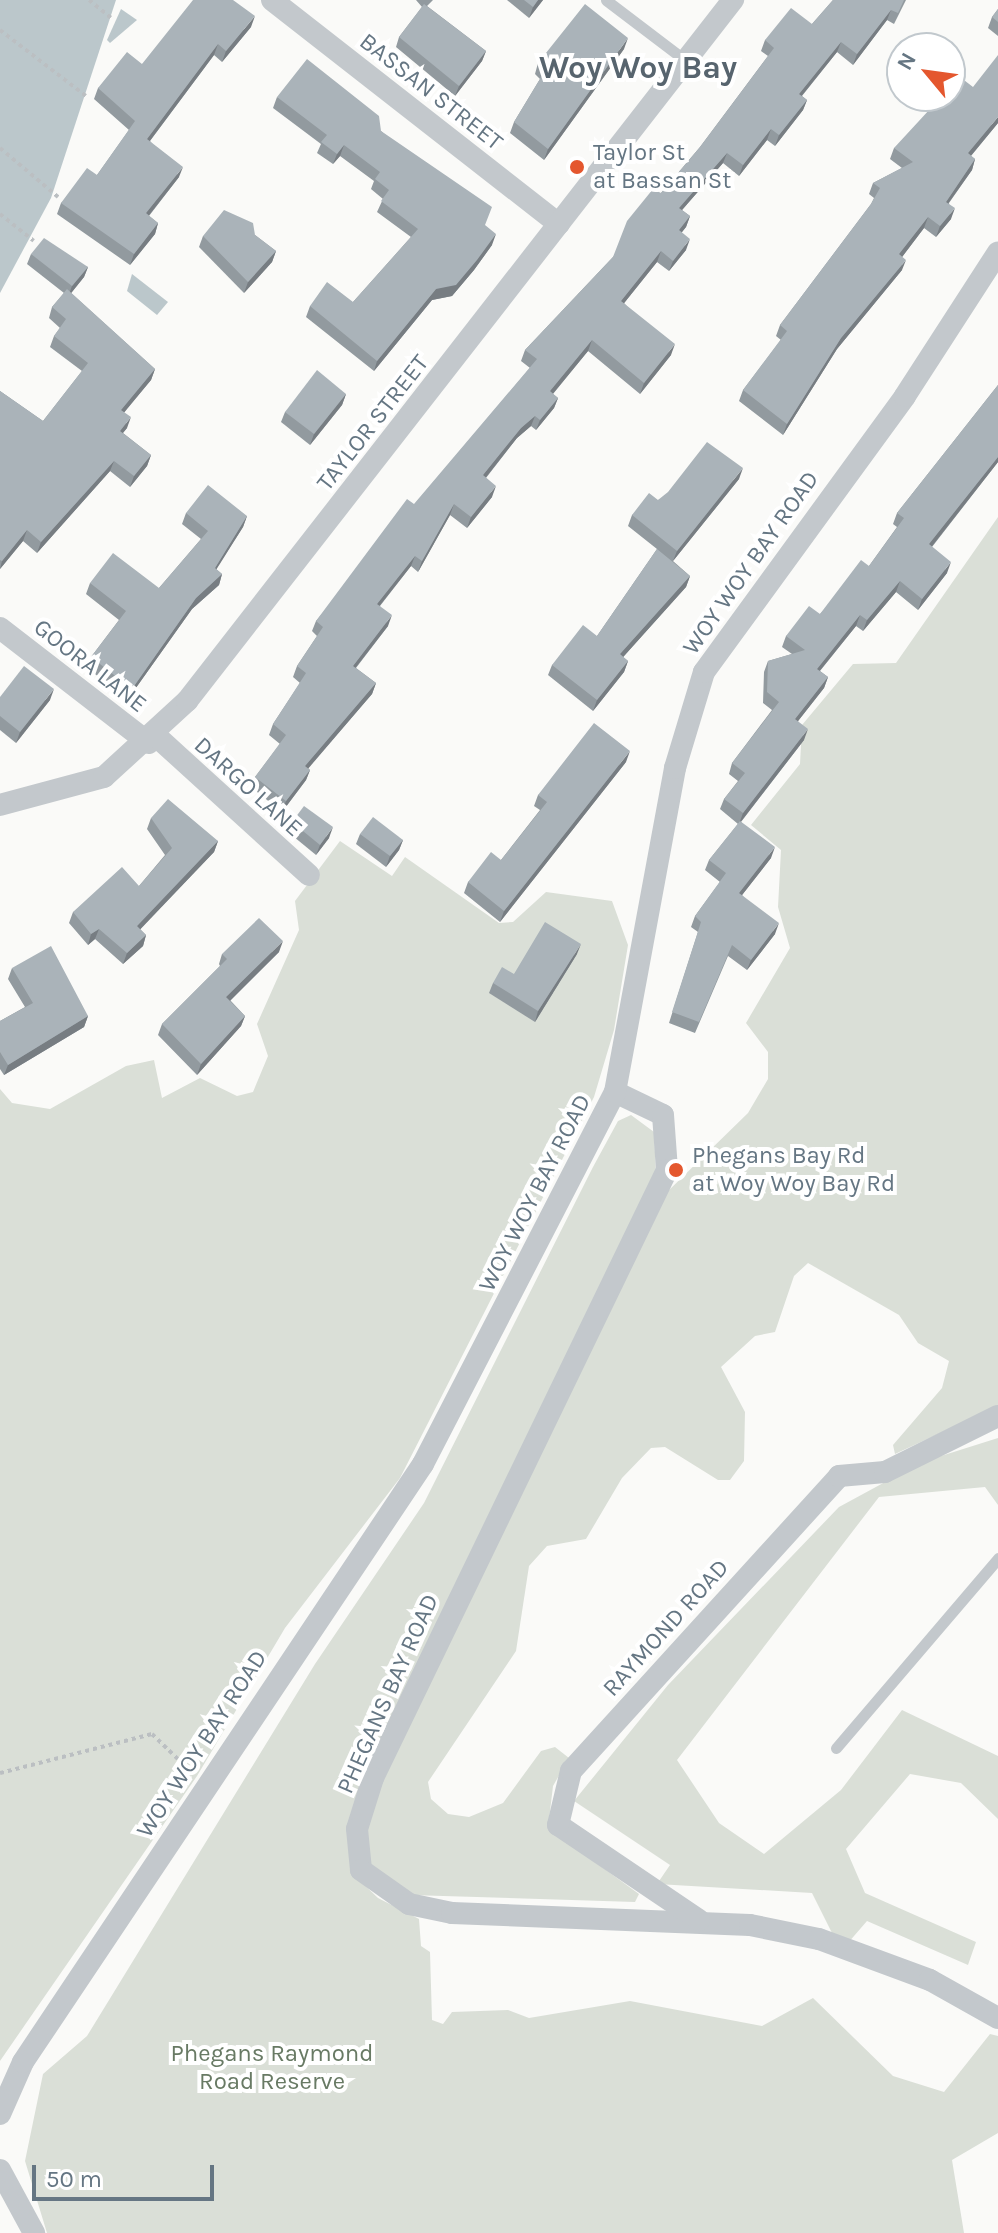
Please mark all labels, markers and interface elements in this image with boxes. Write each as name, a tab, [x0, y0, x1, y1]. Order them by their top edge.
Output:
street label: BASSAN STREET	[354, 27, 508, 157]
north arrow	[886, 32, 966, 112]
text: N	[892, 48, 922, 75]
district label: Woy Woy Bay	[539, 49, 737, 87]
place label: Taylor St at Bassan St	[593, 139, 731, 195]
marker: Taylor St at Bassan St	[568, 158, 586, 176]
street label: TAYLOR STREET	[311, 349, 435, 497]
street label: WOY WOY BAY ROAD	[677, 466, 825, 660]
street label: GOORA LANE	[28, 613, 152, 719]
street label: DARGO LANE	[188, 731, 308, 843]
street label: WOY WOY BAY ROAD	[473, 1090, 597, 1296]
place label: Phegans Bay Rd at Woy Woy Bay Rd	[692, 1142, 895, 1198]
marker: Phegans Bay Rd at Woy Woy Bay Rd	[667, 1161, 685, 1179]
street label: RAYMOND ROAD	[597, 1553, 735, 1703]
street label: PHEGANS BAY ROAD	[331, 1590, 445, 1798]
street label: WOY WOY BAY ROAD	[131, 1645, 273, 1843]
park label: Phegans Raymond Road Reserve	[170, 2040, 374, 2096]
scale bar	[36, 2149, 218, 2199]
text: 50 m	[46, 2165, 102, 2193]

